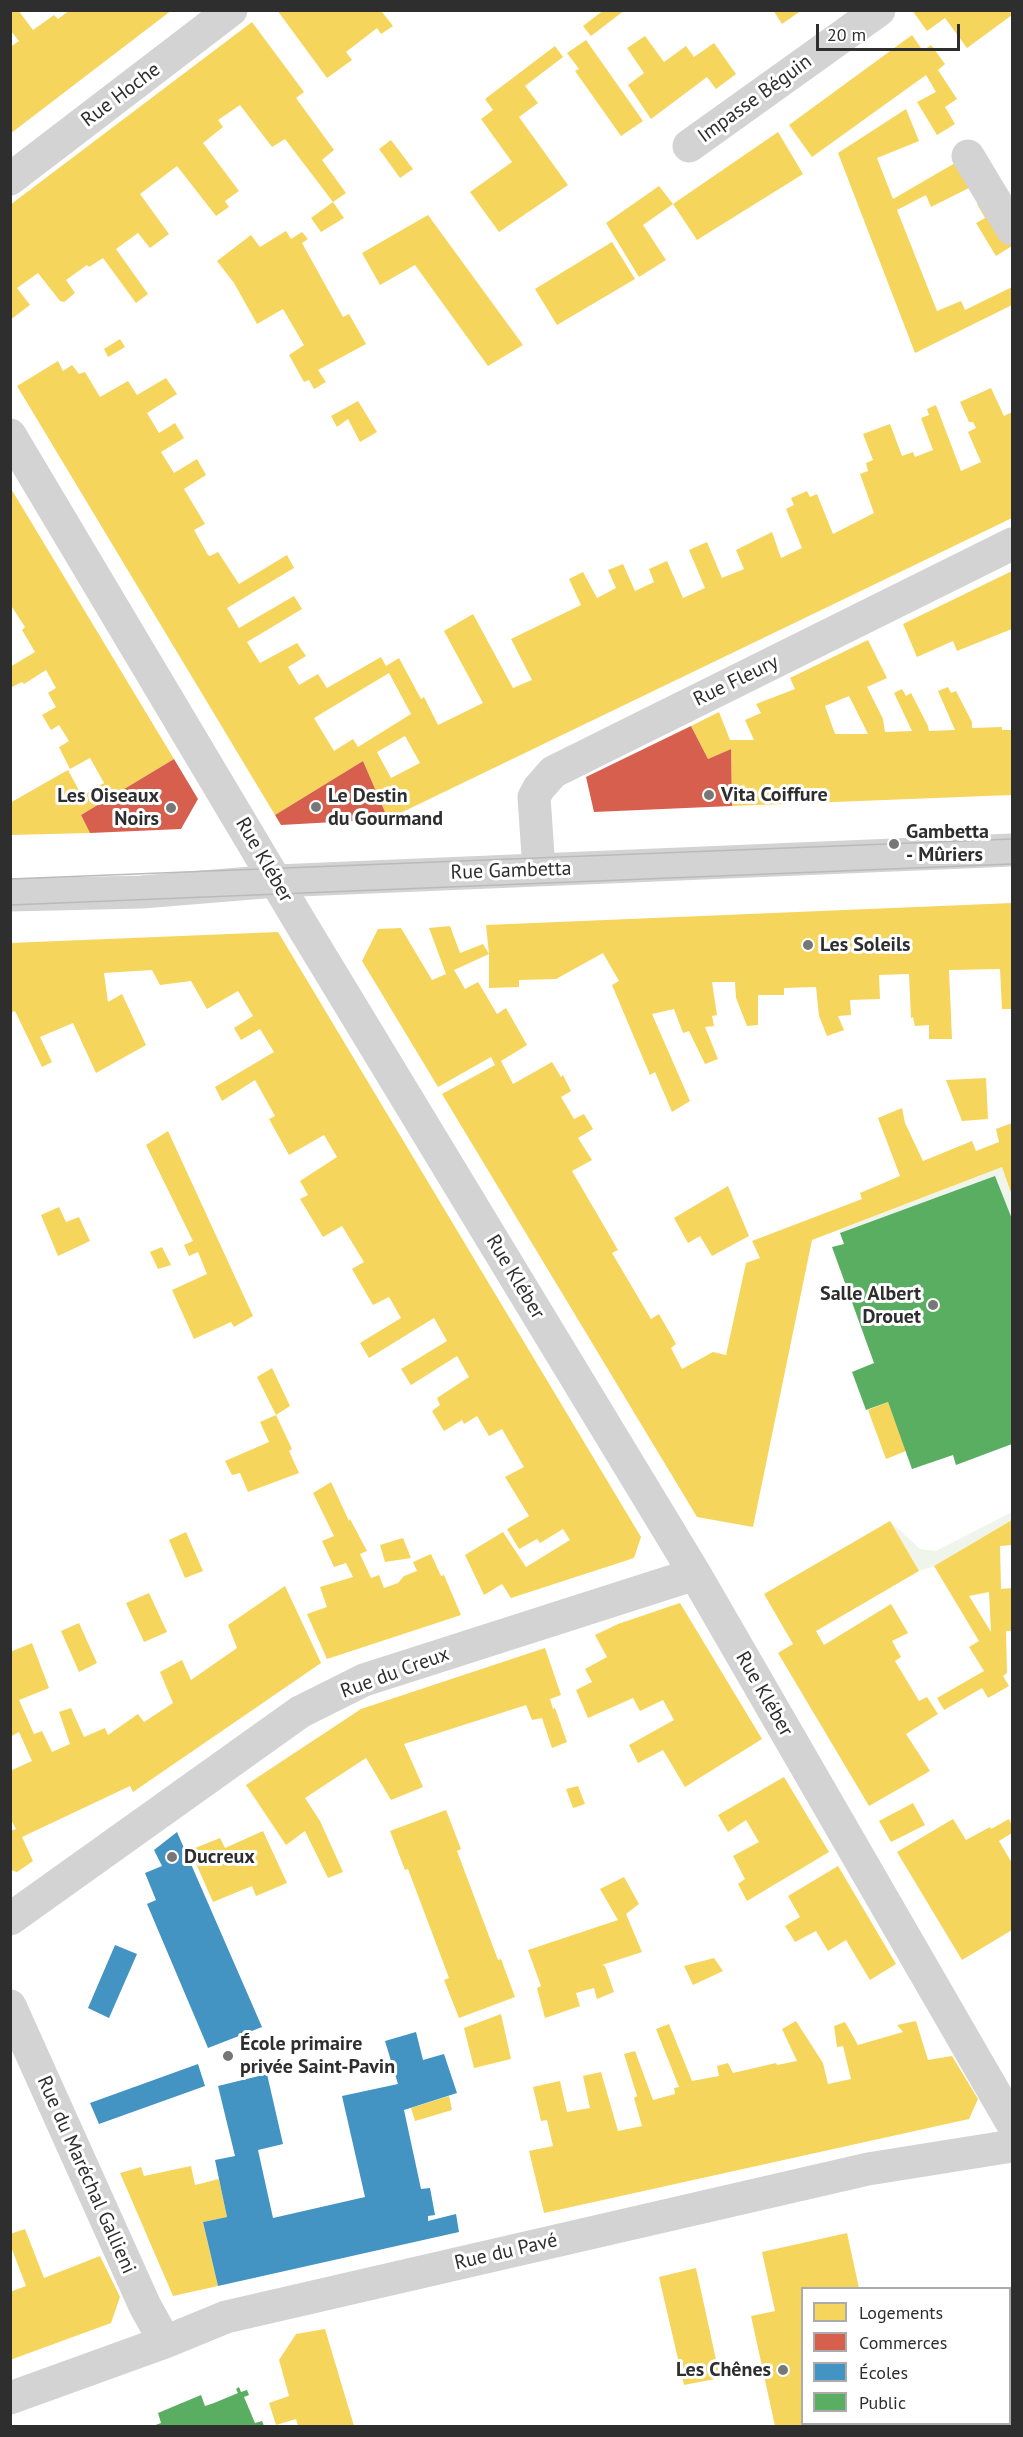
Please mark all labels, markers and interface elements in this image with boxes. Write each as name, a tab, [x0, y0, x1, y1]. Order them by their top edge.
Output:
scale bar	[819, 12, 963, 50]
text: 20 m	[827, 23, 866, 46]
street label: Impasse Béguin	[694, 50, 816, 148]
street label: Rue Hoche	[77, 58, 165, 132]
street label: Rue Fleury	[690, 650, 782, 712]
place label: Vita Coiffure	[721, 783, 828, 807]
place label: Les Oiseaux Noirs	[57, 784, 159, 831]
place label: Le Destin du Gourmand	[328, 784, 443, 831]
marker: Vita Coiffure	[702, 788, 716, 802]
marker: Le Destin du Gourmand	[309, 800, 323, 814]
marker: Les Oiseaux Noirs	[164, 801, 178, 815]
street label: Rue Kléber	[230, 813, 298, 907]
place label: Gambetta - Mûriers	[906, 820, 989, 867]
marker: Gambetta - Mûriers	[887, 837, 901, 851]
street label: Rue Gambetta	[450, 857, 572, 885]
place label: Les Soleils	[820, 933, 910, 957]
marker: Les Soleils	[801, 938, 815, 952]
street label: Rue Kléber	[481, 1231, 549, 1323]
place label: Salle Albert Drouet	[820, 1282, 921, 1329]
marker: Salle Albert Drouet	[926, 1298, 940, 1312]
street label: Rue du Creux	[337, 1642, 453, 1704]
street label: Rue Kléber	[730, 1647, 798, 1741]
place label: Ducreux	[184, 1845, 255, 1869]
marker: Ducreux	[165, 1850, 179, 1864]
place label: École primaire privée Saint-Pavin	[240, 2032, 395, 2079]
marker: École primaire privée Saint-Pavin	[221, 2049, 235, 2063]
street label: Rue du Maréchal Gallieni	[32, 2072, 140, 2278]
street label: Rue du Pavé	[452, 2229, 560, 2275]
legend	[801, 2287, 1011, 2425]
text: Logements	[859, 2301, 943, 2324]
text: Commerces	[859, 2331, 947, 2354]
place label: Les Chênes	[676, 2358, 771, 2382]
text: Écoles	[859, 2361, 908, 2384]
marker: Les Chênes	[776, 2363, 790, 2377]
text: Public	[859, 2391, 906, 2414]

